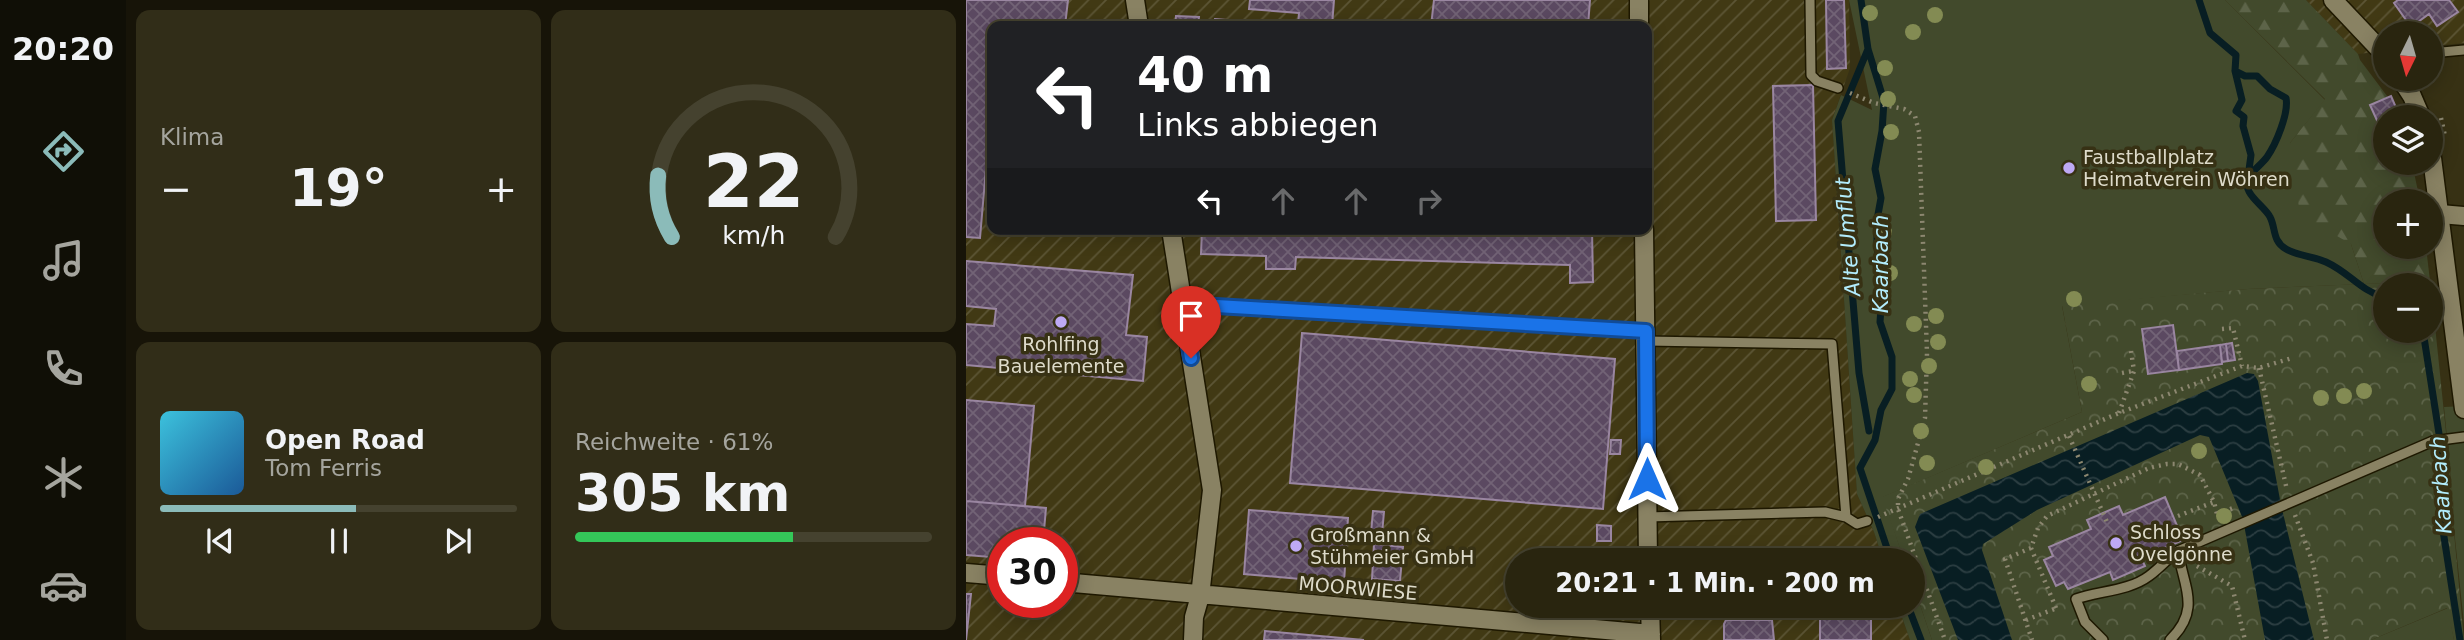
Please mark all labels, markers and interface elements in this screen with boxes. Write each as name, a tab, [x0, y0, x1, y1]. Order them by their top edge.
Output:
north arrow	[2373, 21, 2443, 91]
map controls	[2373, 21, 2443, 343]
text: 20:20	[12, 30, 114, 68]
text: 40 m	[1137, 47, 1273, 104]
icon: left	[1022, 49, 1113, 140]
button: layers	[2373, 105, 2443, 175]
text: Links abbiegen	[1137, 106, 1378, 144]
text: Klima	[160, 124, 224, 150]
icon: directions	[39, 127, 88, 176]
text: 22	[703, 139, 804, 224]
place label: Faustballplatz Heimatverein Wöhren	[2083, 146, 2290, 190]
text: 19°	[289, 158, 388, 218]
marker: Faustballplatz Heimatverein Wöhren	[2061, 160, 2077, 176]
text: −	[160, 167, 192, 211]
text: +	[485, 167, 517, 211]
water label: Alte Umflut	[1831, 176, 1865, 299]
icon: left	[1191, 182, 1229, 220]
icon: ahead	[1264, 182, 1302, 220]
icon: ahead	[1337, 182, 1375, 220]
icon: right	[1410, 182, 1448, 220]
button: +	[2373, 189, 2443, 259]
water label: Kaarbach	[1869, 215, 1893, 313]
text: km/h	[722, 221, 785, 250]
icon: music	[39, 236, 88, 285]
button: −	[2373, 273, 2443, 343]
pin	[1161, 286, 1221, 358]
icon: arrive	[1172, 297, 1210, 335]
marker: Rohlfing Bauelemente	[1053, 314, 1069, 330]
place label: Rohlfing Bauelemente	[998, 333, 1124, 377]
icon: phone	[39, 344, 88, 393]
text: Open Road	[265, 425, 425, 455]
text: Reichweite · 61%	[575, 429, 773, 455]
water label: Kaarbach	[2426, 435, 2456, 535]
position arrow	[1610, 442, 1684, 516]
icon: climate	[39, 453, 88, 502]
text: Tom Ferris	[265, 455, 382, 481]
text: 305 km	[575, 463, 790, 523]
place label: Schloss Ovelgönne	[2130, 521, 2233, 565]
icon: previous	[201, 522, 239, 560]
icon: pause	[320, 522, 358, 560]
icon: next	[439, 522, 477, 560]
place label: Großmann & Stühmeier GmbH	[1310, 524, 1474, 568]
speed limit sign: 30	[987, 527, 1078, 618]
marker: Schloss Ovelgönne	[2108, 535, 2124, 551]
marker: Großmann & Stühmeier GmbH	[1288, 538, 1304, 554]
icon: car	[39, 561, 88, 610]
text: 20:21 · 1 Min. · 200 m	[1555, 568, 1875, 598]
street label: MOORWIESE	[1298, 572, 1418, 604]

